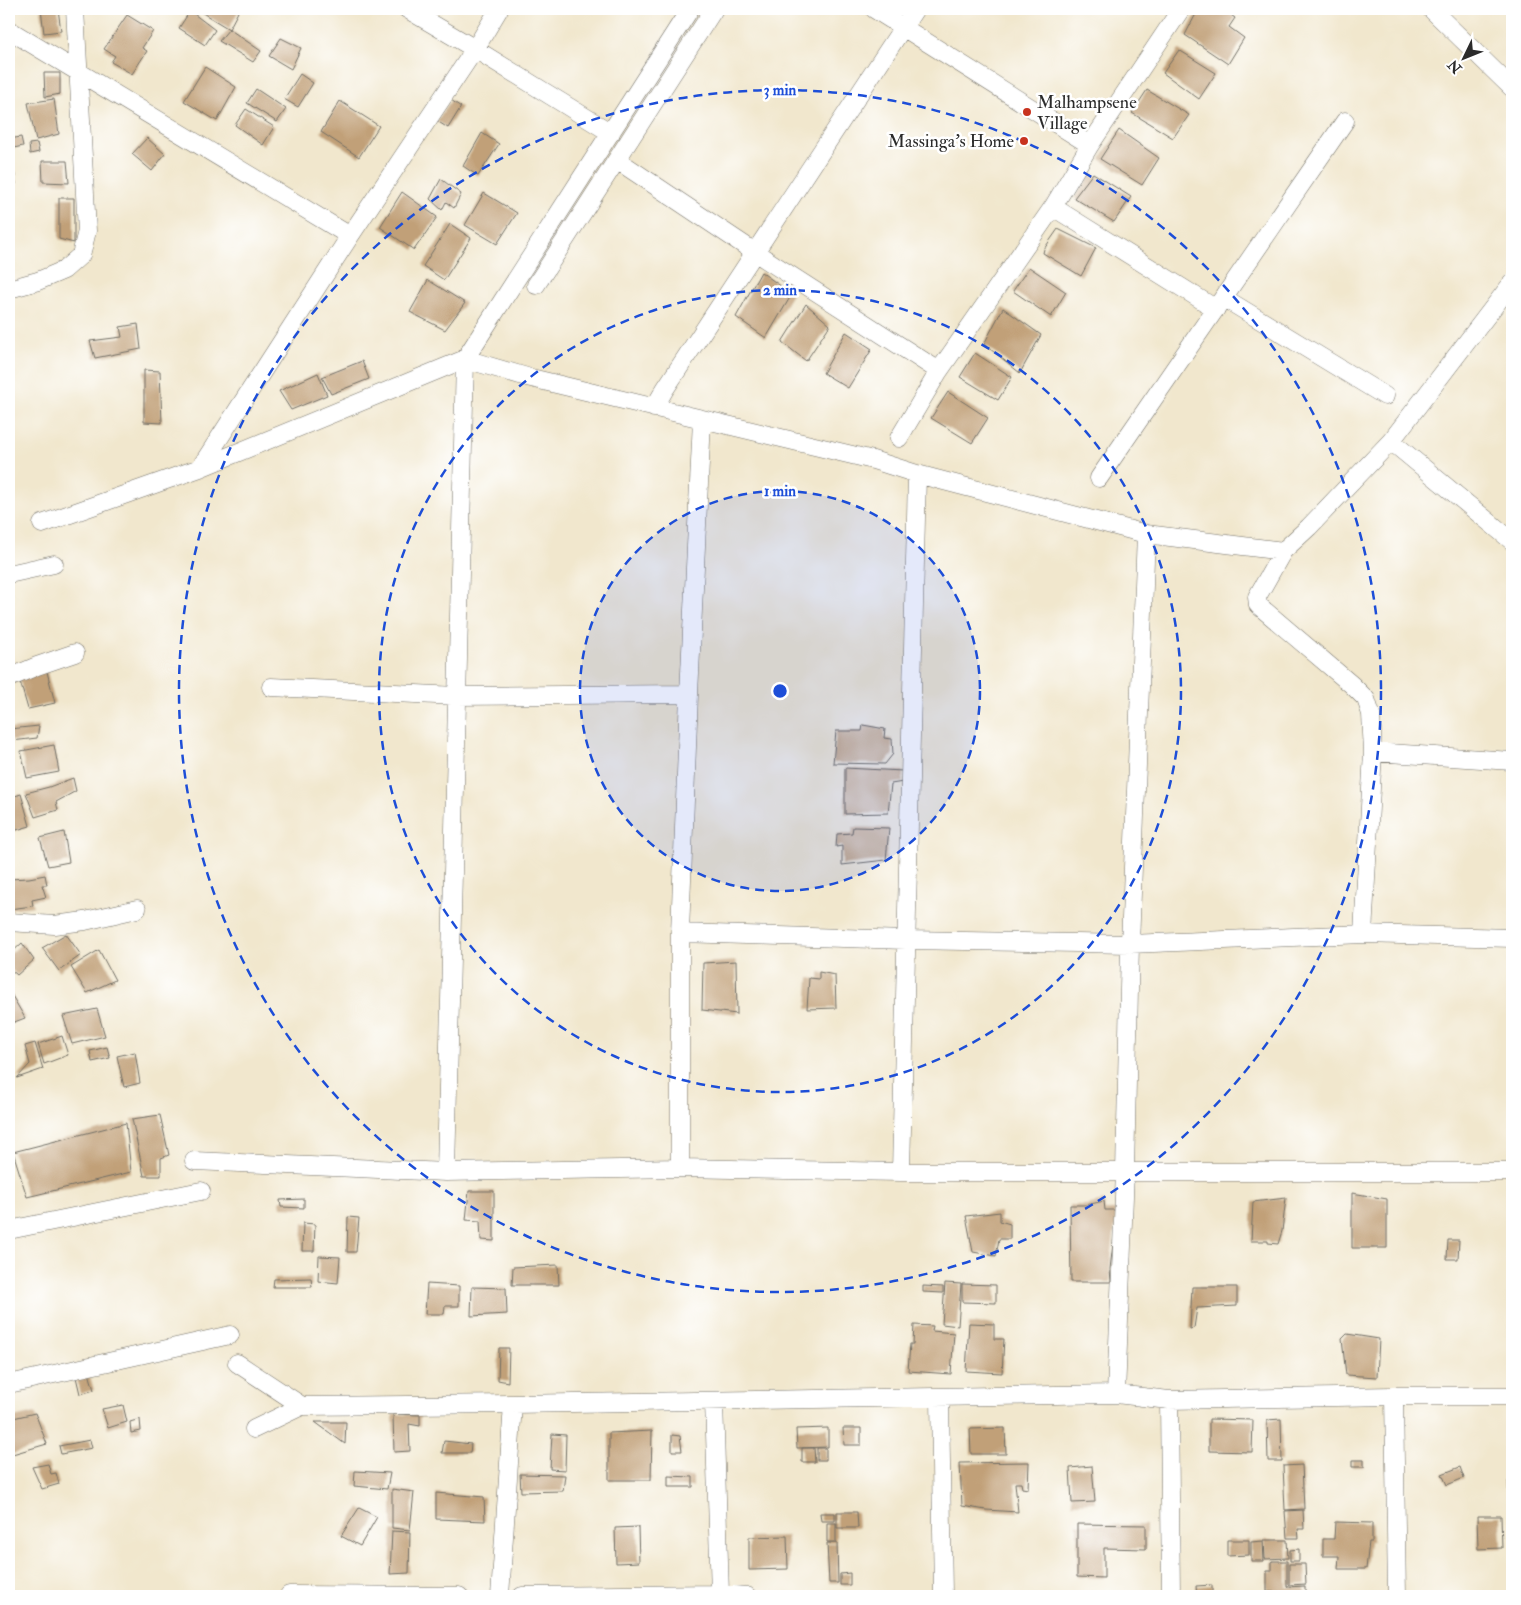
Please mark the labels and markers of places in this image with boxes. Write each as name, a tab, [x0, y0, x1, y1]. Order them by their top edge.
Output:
place label: Malhampsene Village	[1037, 91, 1137, 135]
marker: Malhampsene Village	[1021, 106, 1033, 118]
place label: Massinga's Home	[888, 130, 1014, 153]
marker: Massinga's Home	[1018, 135, 1030, 147]
centre of rings	[771, 682, 789, 700]

